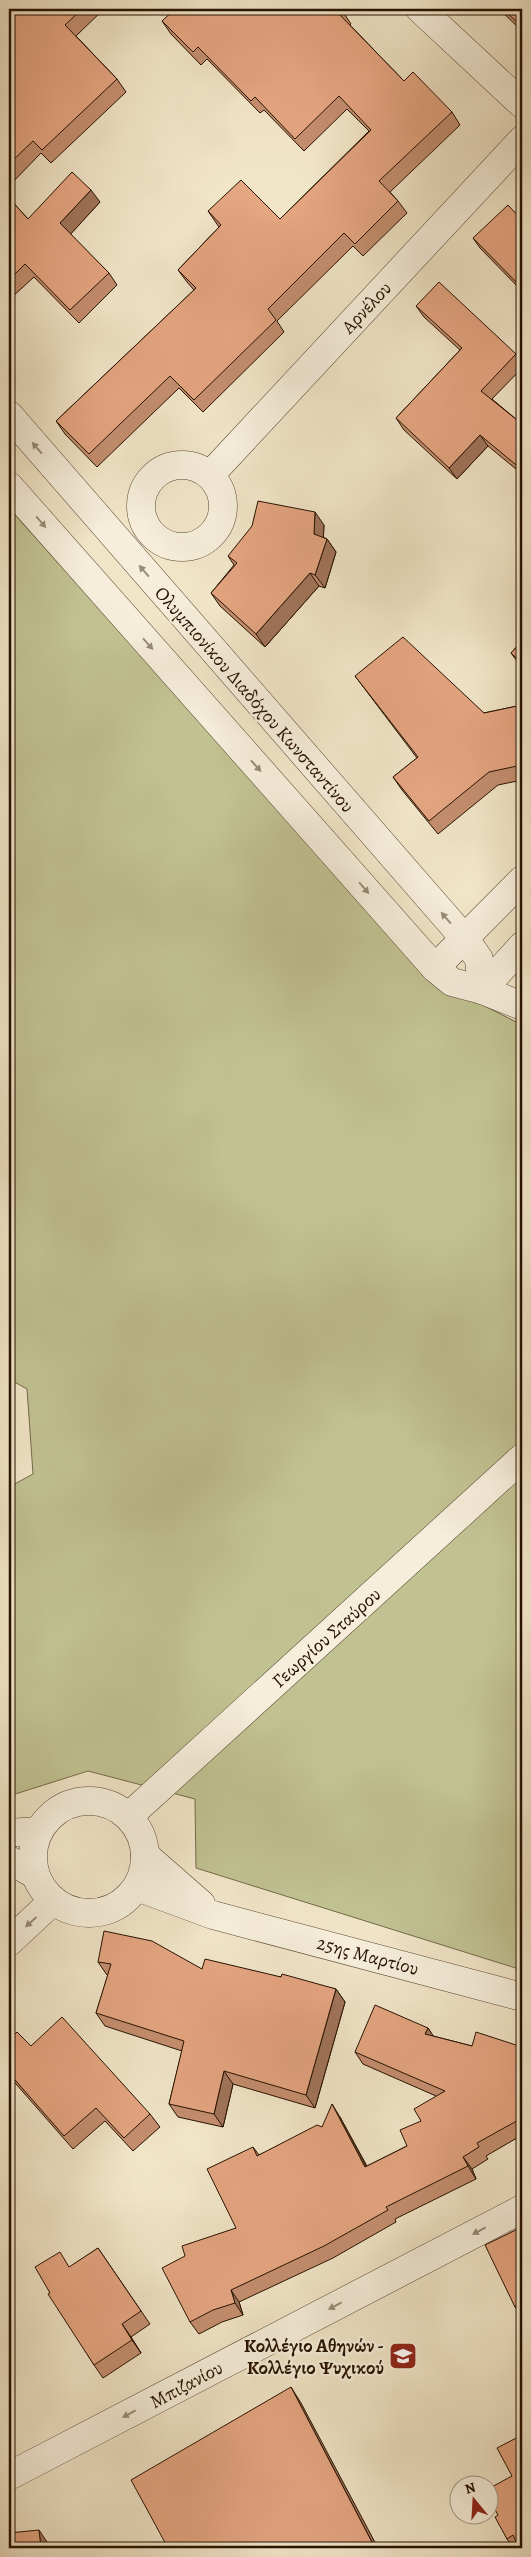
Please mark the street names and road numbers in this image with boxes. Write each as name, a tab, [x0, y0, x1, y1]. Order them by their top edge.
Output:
street label: Αρνέλου	[335, 276, 398, 340]
street label: Ολυμπιονίκου Διαδόχου Κωνσταντίνου	[149, 581, 360, 818]
street label: Γεωργίου Σταύρου	[267, 1582, 387, 1694]
street label: 25ης Μαρτίου	[314, 1930, 422, 1982]
street label: Μπιζανίου	[145, 2355, 228, 2415]

